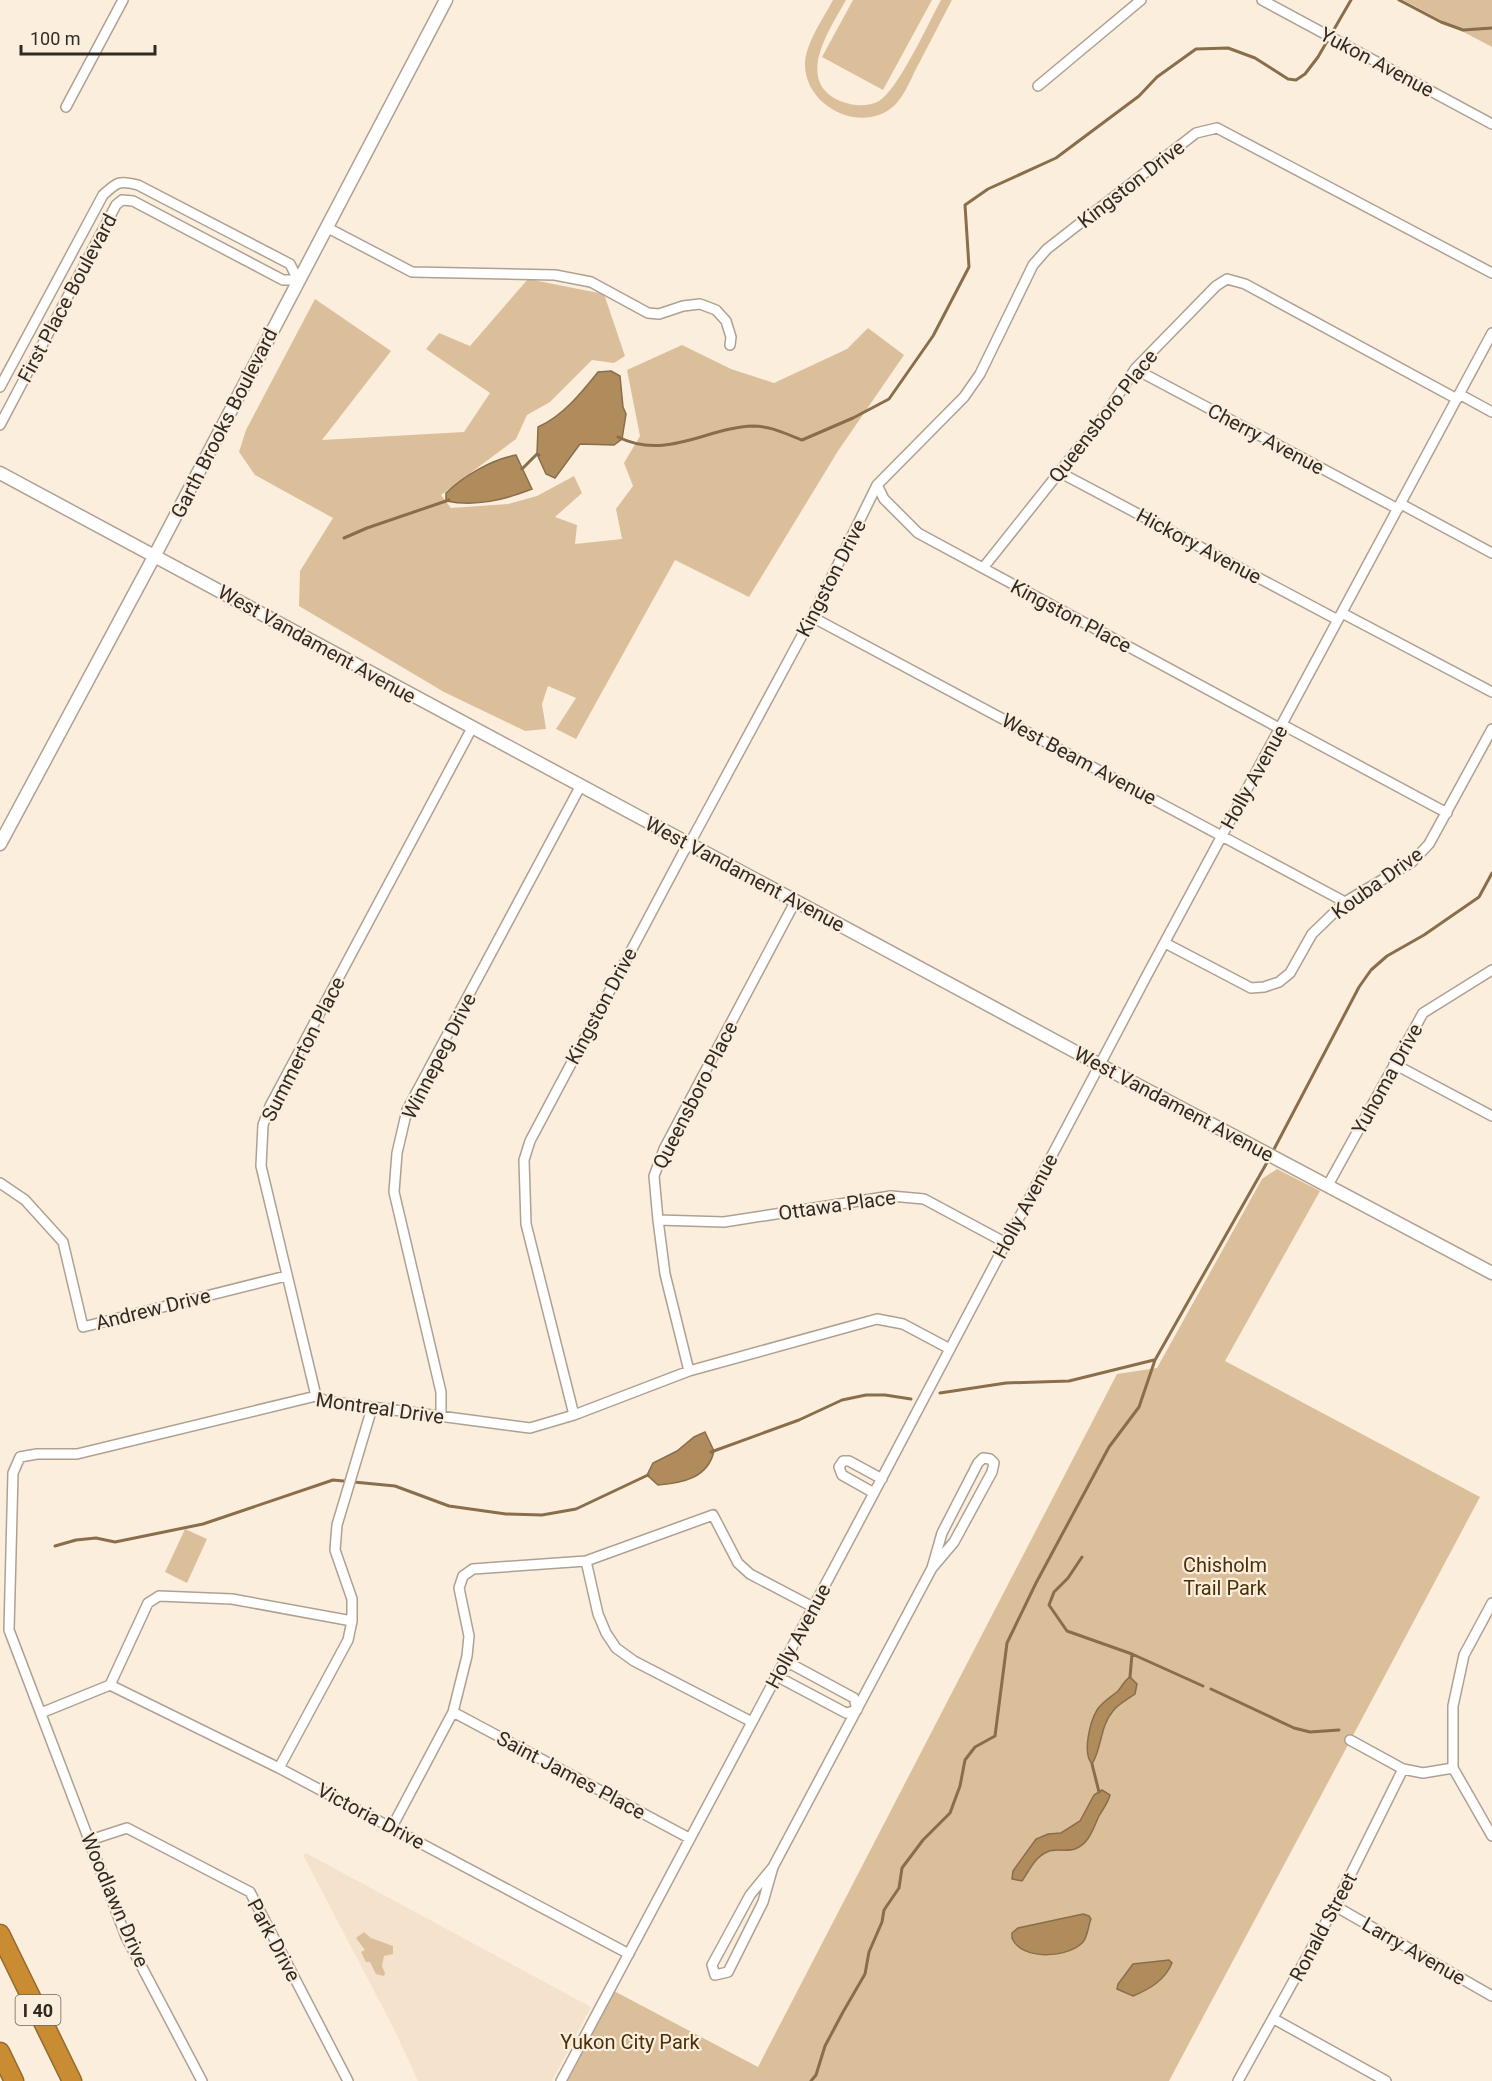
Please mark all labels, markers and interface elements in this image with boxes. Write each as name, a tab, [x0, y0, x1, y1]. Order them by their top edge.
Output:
scale bar	[21, 18, 154, 56]
street label: Yukon Avenue	[1316, 22, 1438, 102]
text: 100 m	[30, 28, 81, 49]
street label: Kingston Drive	[1073, 135, 1189, 233]
street label: First Place Boulevard	[12, 210, 122, 386]
street label: Garth Brooks Boulevard	[166, 324, 282, 522]
street label: Queensboro Place	[1044, 345, 1162, 487]
street label: Cherry Avenue	[1204, 398, 1328, 480]
street label: Hickory Avenue	[1132, 503, 1266, 589]
street label: Kingston Drive	[791, 515, 871, 641]
street label: Kingston Place	[1007, 574, 1135, 658]
street label: West Vandament Avenue	[214, 580, 420, 708]
street label: West Beam Avenue	[998, 708, 1160, 810]
street label: Holly Avenue	[1216, 721, 1292, 833]
street label: West Vandament Avenue	[641, 811, 849, 937]
street label: Kouba Drive	[1327, 842, 1427, 924]
street label: Kingston Drive	[560, 944, 642, 1068]
street label: Summerton Place	[256, 973, 350, 1125]
street label: Winnepeg Drive	[397, 989, 481, 1123]
street label: Queensboro Place	[647, 1017, 743, 1173]
street label: Yuhoma Drive	[1347, 1019, 1427, 1139]
street label: West Vandament Avenue	[1070, 1041, 1278, 1167]
street label: Holly Avenue	[987, 1149, 1063, 1263]
street label: Ottawa Place	[777, 1185, 897, 1225]
street label: Andrew Drive	[93, 1283, 213, 1335]
street label: Montreal Drive	[314, 1387, 446, 1429]
park label: Chisholm Trail Park	[1183, 1553, 1268, 1600]
street label: Holly Avenue	[760, 1579, 836, 1693]
street label: Saint James Place	[493, 1726, 649, 1824]
street label: Victoria Drive	[313, 1778, 429, 1854]
street label: Woodlawn Drive	[76, 1829, 154, 1971]
street label: Ronald Street	[1284, 1869, 1362, 1985]
street label: Park Drive	[242, 1895, 306, 1985]
street label: Larry Avenue	[1358, 1912, 1470, 1990]
road number: I 40	[15, 1995, 60, 2025]
park label: Yukon City Park	[560, 2030, 701, 2054]

